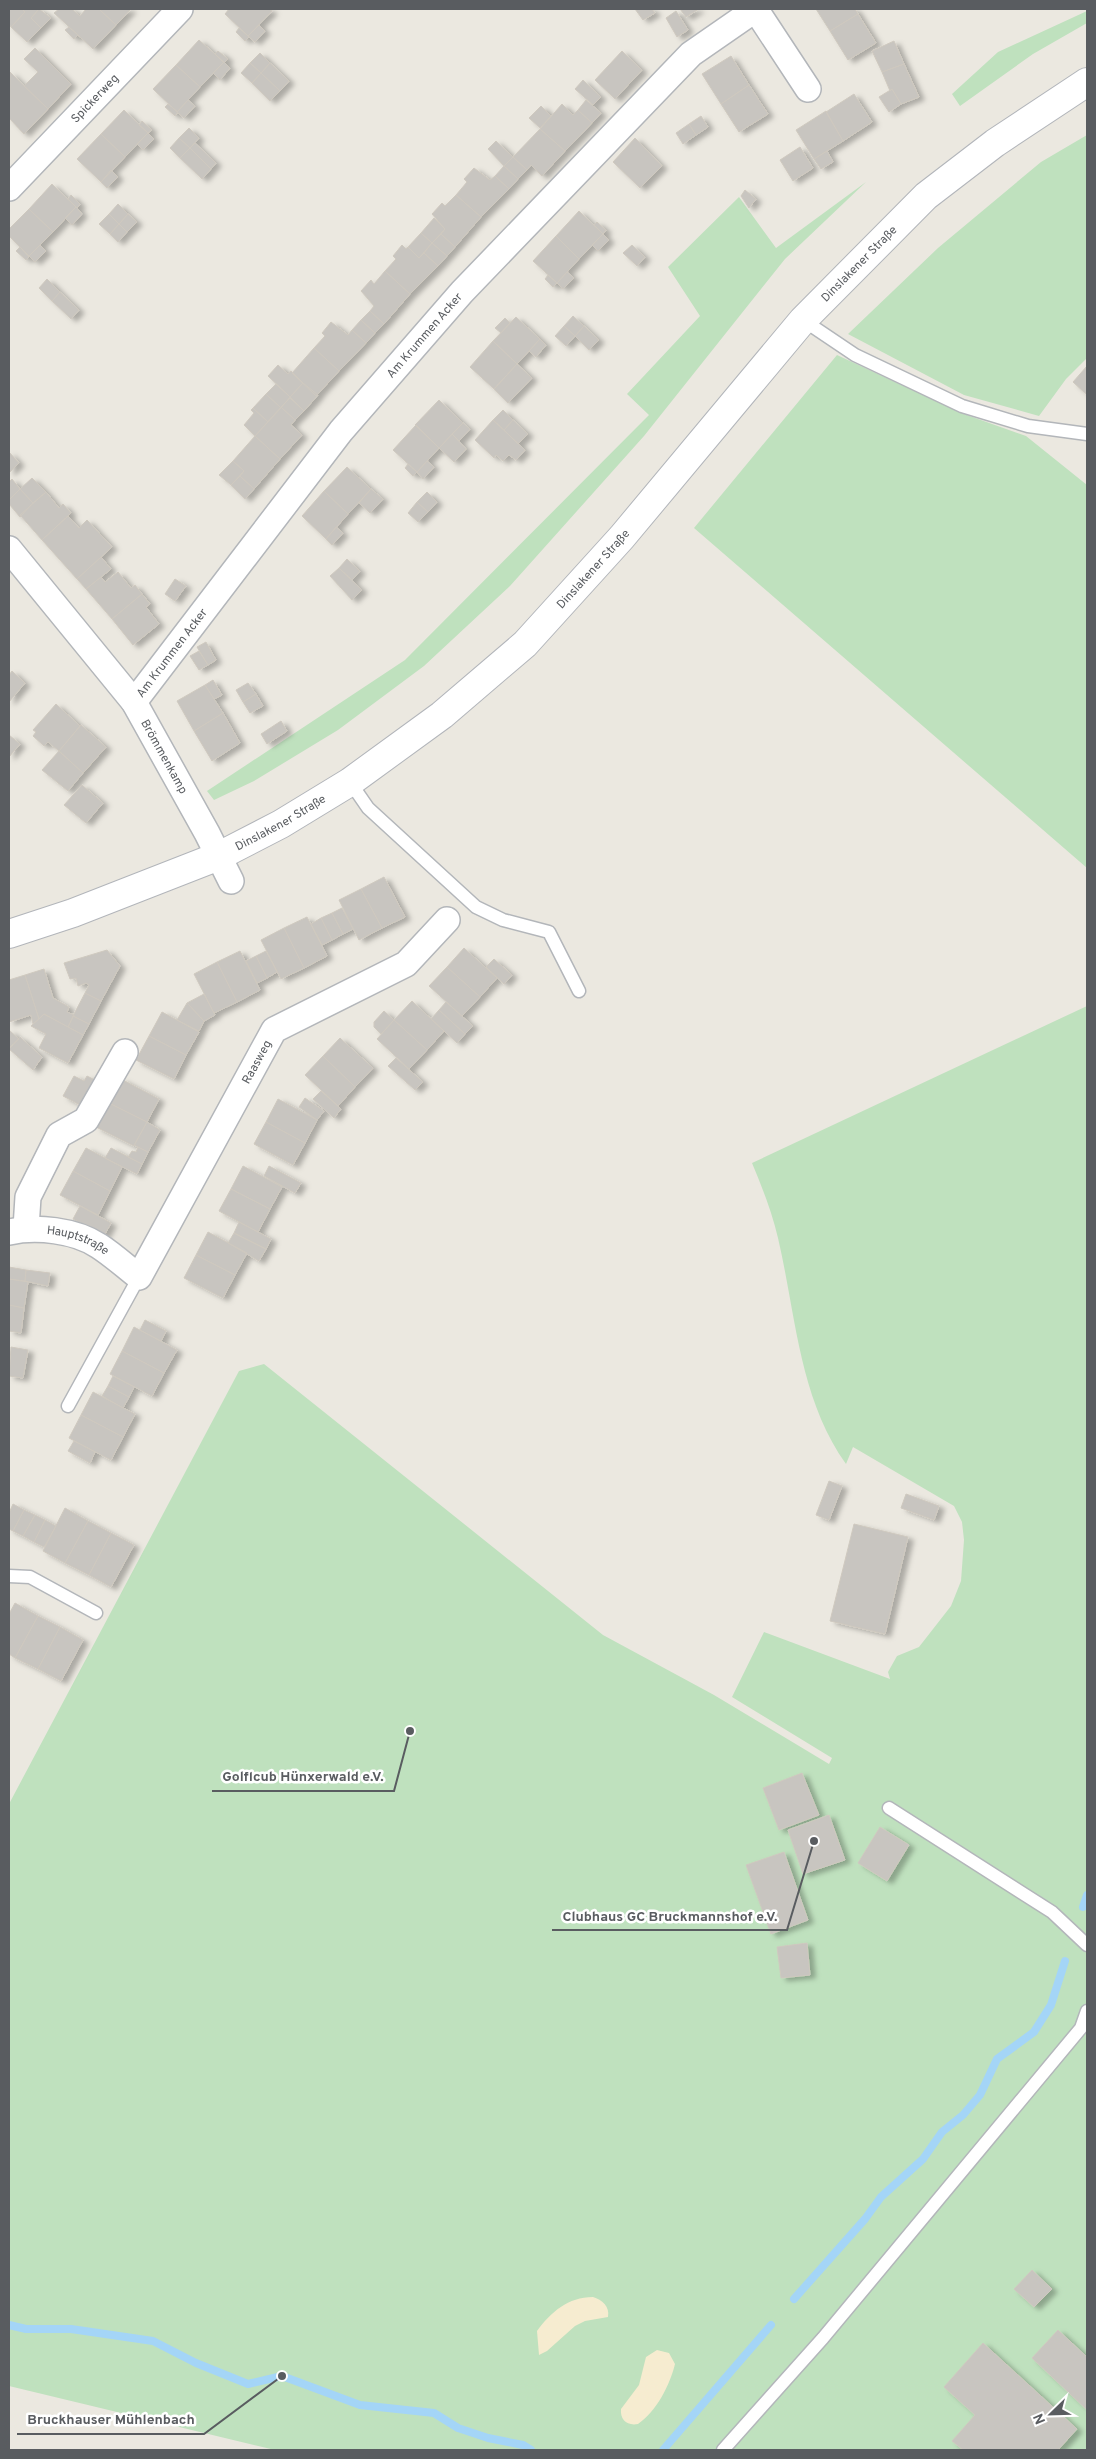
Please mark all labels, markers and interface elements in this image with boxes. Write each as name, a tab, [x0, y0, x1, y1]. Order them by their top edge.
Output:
street label: Spickerweg	[68, 71, 123, 127]
street label: Dinslakener Straße	[818, 223, 901, 306]
street label: Am Krummen Acker	[384, 290, 467, 382]
street label: Dinslakener Straße	[554, 527, 634, 613]
street label: Am Krummen Acker	[133, 605, 212, 701]
street label: Brömmenkamp	[136, 717, 191, 797]
street label: Dinslakener Straße	[233, 792, 329, 855]
street label: Raasweg	[239, 1037, 276, 1087]
street label: Hauptstraße	[46, 1223, 112, 1259]
callout: Golflcub Hünxerwald e.V.	[212, 1762, 394, 1791]
text: Golflcub Hünxerwald e.V.	[222, 1769, 384, 1786]
callout: Clubhaus GC Bruckmannshof e.V.	[552, 1901, 787, 1930]
text: Clubhaus GC Bruckmannshof e.V.	[562, 1909, 778, 1926]
north arrow	[1026, 2389, 1076, 2439]
callout: Bruckhauser Mühlenbach	[17, 2405, 204, 2434]
text: N	[1031, 2411, 1050, 2426]
text: Bruckhauser Mühlenbach	[27, 2412, 195, 2429]

